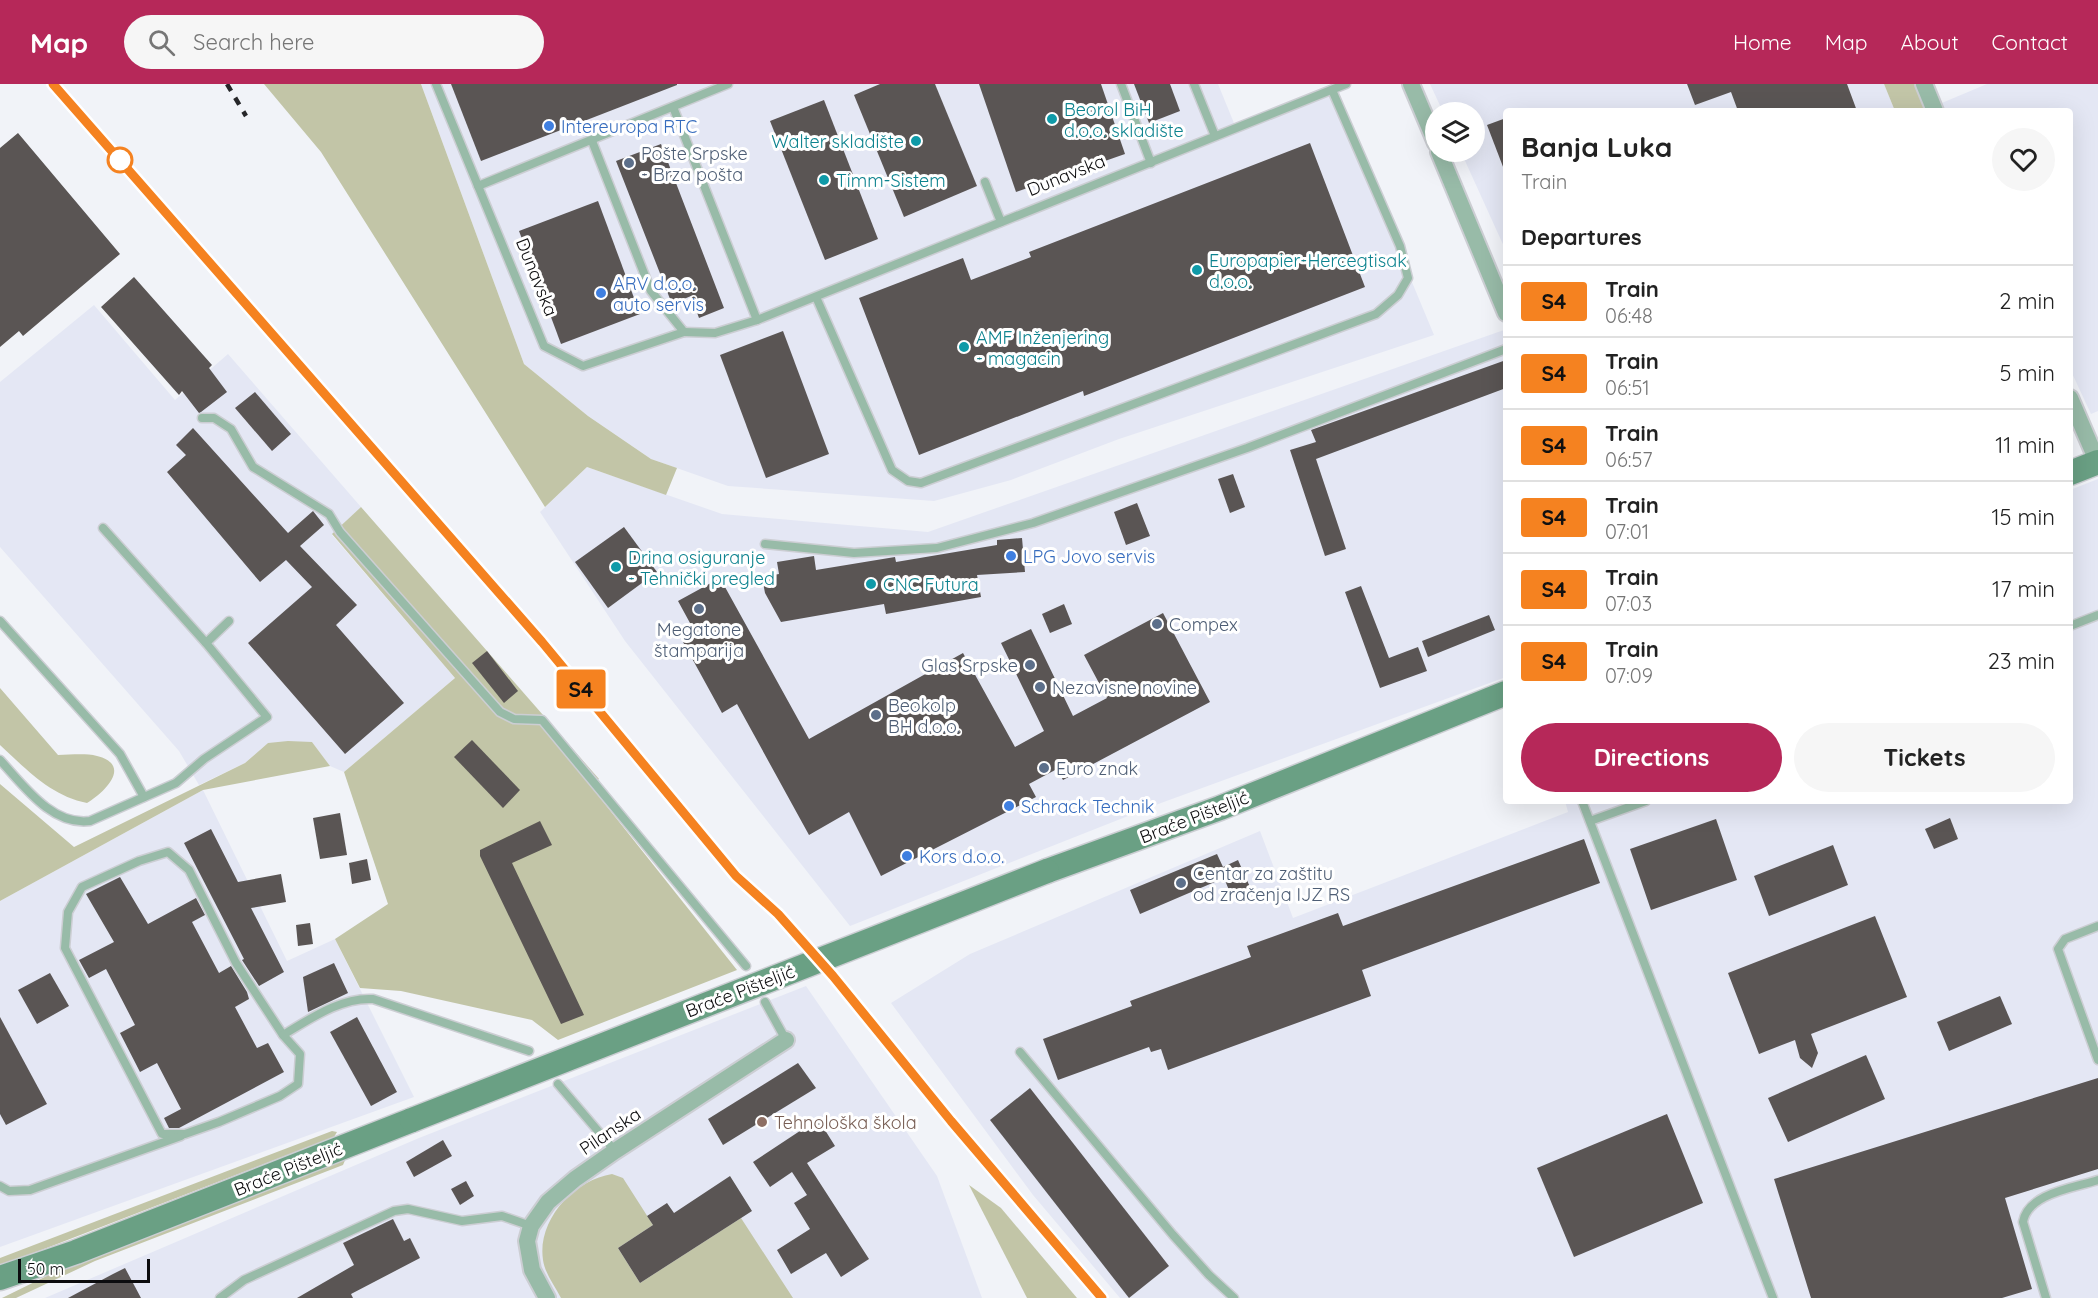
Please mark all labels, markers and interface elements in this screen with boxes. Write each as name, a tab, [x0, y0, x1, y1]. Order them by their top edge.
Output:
search box	[124, 15, 544, 69]
text: Map	[30, 25, 88, 60]
icon: search	[145, 26, 178, 59]
text: Search here	[193, 28, 315, 56]
text: Home	[1733, 29, 1792, 55]
text: Map	[1825, 29, 1868, 55]
text: About	[1901, 29, 1959, 55]
text: Contact	[1992, 29, 2068, 55]
place label: Beorol BiH d.o.o. skladište	[1064, 98, 1184, 142]
map controls	[1425, 102, 1485, 162]
button: layers	[1425, 102, 1485, 162]
marker: Beorol BiH d.o.o. skladište	[1045, 112, 1059, 126]
place label: Intereuropa RTC	[561, 115, 697, 138]
marker: Intereuropa RTC	[542, 119, 556, 133]
button: heart	[1992, 128, 2055, 191]
text: Banja Luka	[1521, 129, 1672, 164]
place label: Walter skladište	[771, 130, 904, 153]
marker: Walter skladište	[909, 134, 923, 148]
place label: Pošte Srpske - Brza pošta	[641, 142, 748, 186]
unlabelled marker	[107, 147, 133, 173]
street label: Dunavska	[1023, 149, 1109, 201]
marker: Pošte Srpske - Brza pošta	[622, 156, 636, 170]
place label: Timm-Sistem	[836, 169, 946, 192]
text: Train	[1521, 169, 1567, 194]
marker: Timm-Sistem	[817, 173, 831, 187]
text: Departures	[1521, 223, 1642, 251]
street label: Dunavska	[511, 234, 563, 320]
place label: Europapier-Hercegtisak d.o.o.	[1209, 249, 1407, 293]
marker: Europapier-Hercegtisak d.o.o.	[1190, 263, 1204, 277]
place label: ARV d.o.o. auto servis	[613, 272, 704, 316]
text: Train	[1605, 275, 1659, 303]
marker: ARV d.o.o. auto servis	[594, 286, 608, 300]
text: 2 min	[1999, 287, 2055, 315]
text: S4	[1542, 288, 1566, 314]
text: 06:48	[1605, 303, 1653, 328]
place label: AMF Inženjering - magacin	[976, 326, 1109, 370]
marker: AMF Inženjering - magacin	[957, 340, 971, 354]
text: Train	[1605, 347, 1659, 375]
text: 5 min	[2000, 359, 2055, 387]
text: S4	[1542, 360, 1566, 386]
text: 06:51	[1605, 375, 1650, 400]
text: Train	[1605, 419, 1659, 447]
text: 11 min	[1995, 431, 2055, 459]
text: S4	[1542, 432, 1566, 458]
text: 06:57	[1605, 447, 1653, 472]
text: Train	[1605, 491, 1659, 519]
text: 15 min	[1991, 503, 2055, 531]
text: S4	[1542, 504, 1566, 530]
text: 07:01	[1605, 519, 1649, 544]
place label: LPG Jovo servis	[1023, 545, 1155, 568]
place label: Drina osiguranje - Tehnički pregled	[628, 546, 775, 590]
marker: LPG Jovo servis	[1004, 549, 1018, 563]
marker: Drina osiguranje - Tehnički pregled	[609, 560, 623, 574]
text: Train	[1605, 563, 1659, 591]
place label: CNC Futura	[883, 573, 979, 596]
text: 17 min	[1992, 575, 2055, 603]
text: S4	[1542, 576, 1566, 602]
marker: CNC Futura	[864, 577, 878, 591]
text: 07:03	[1605, 591, 1652, 616]
marker: Megatone štamparija	[692, 602, 706, 616]
place label: Compex	[1169, 613, 1238, 636]
marker: Compex	[1150, 617, 1164, 631]
place label: Megatone štamparija	[654, 618, 744, 662]
text: Train	[1605, 635, 1659, 663]
text: 23 min	[1988, 647, 2055, 675]
text: S4	[1542, 648, 1566, 674]
place label: Glas Srpske	[921, 654, 1018, 677]
marker: Glas Srpske	[1023, 658, 1037, 672]
text: 07:09	[1605, 663, 1653, 688]
line badge: S4	[554, 670, 608, 708]
text: S4	[569, 676, 593, 702]
place label: Nezavisne novine	[1052, 676, 1197, 699]
marker: Nezavisne novine	[1033, 680, 1047, 694]
place label: Beokolp BH d.o.o.	[888, 694, 960, 738]
marker: Beokolp BH d.o.o.	[869, 708, 883, 722]
button: Directions	[1521, 723, 1782, 792]
button: Tickets	[1794, 723, 2055, 792]
place label: Euro znak	[1056, 757, 1138, 780]
marker: Euro znak	[1037, 761, 1051, 775]
street label: Braće Pišteljić	[1136, 786, 1252, 848]
place label: Schrack Technik	[1021, 795, 1154, 818]
marker: Schrack Technik	[1002, 799, 1016, 813]
place label: Kors d.o.o.	[919, 845, 1004, 868]
marker: Kors d.o.o.	[900, 849, 914, 863]
place label: Centar za zaštitu od zračenja IJZ RS	[1193, 862, 1350, 906]
marker: Centar za zaštitu od zračenja IJZ RS	[1174, 876, 1188, 890]
street label: Braće Pišteljić	[682, 960, 798, 1022]
street label: Pilanska	[575, 1102, 645, 1160]
place label: Tehnološka škola	[774, 1111, 917, 1134]
marker: Tehnološka škola	[755, 1115, 769, 1129]
street label: Braće Pišteljić	[230, 1137, 346, 1201]
scale bar	[18, 1256, 150, 1284]
text: 50 m	[27, 1259, 64, 1279]

